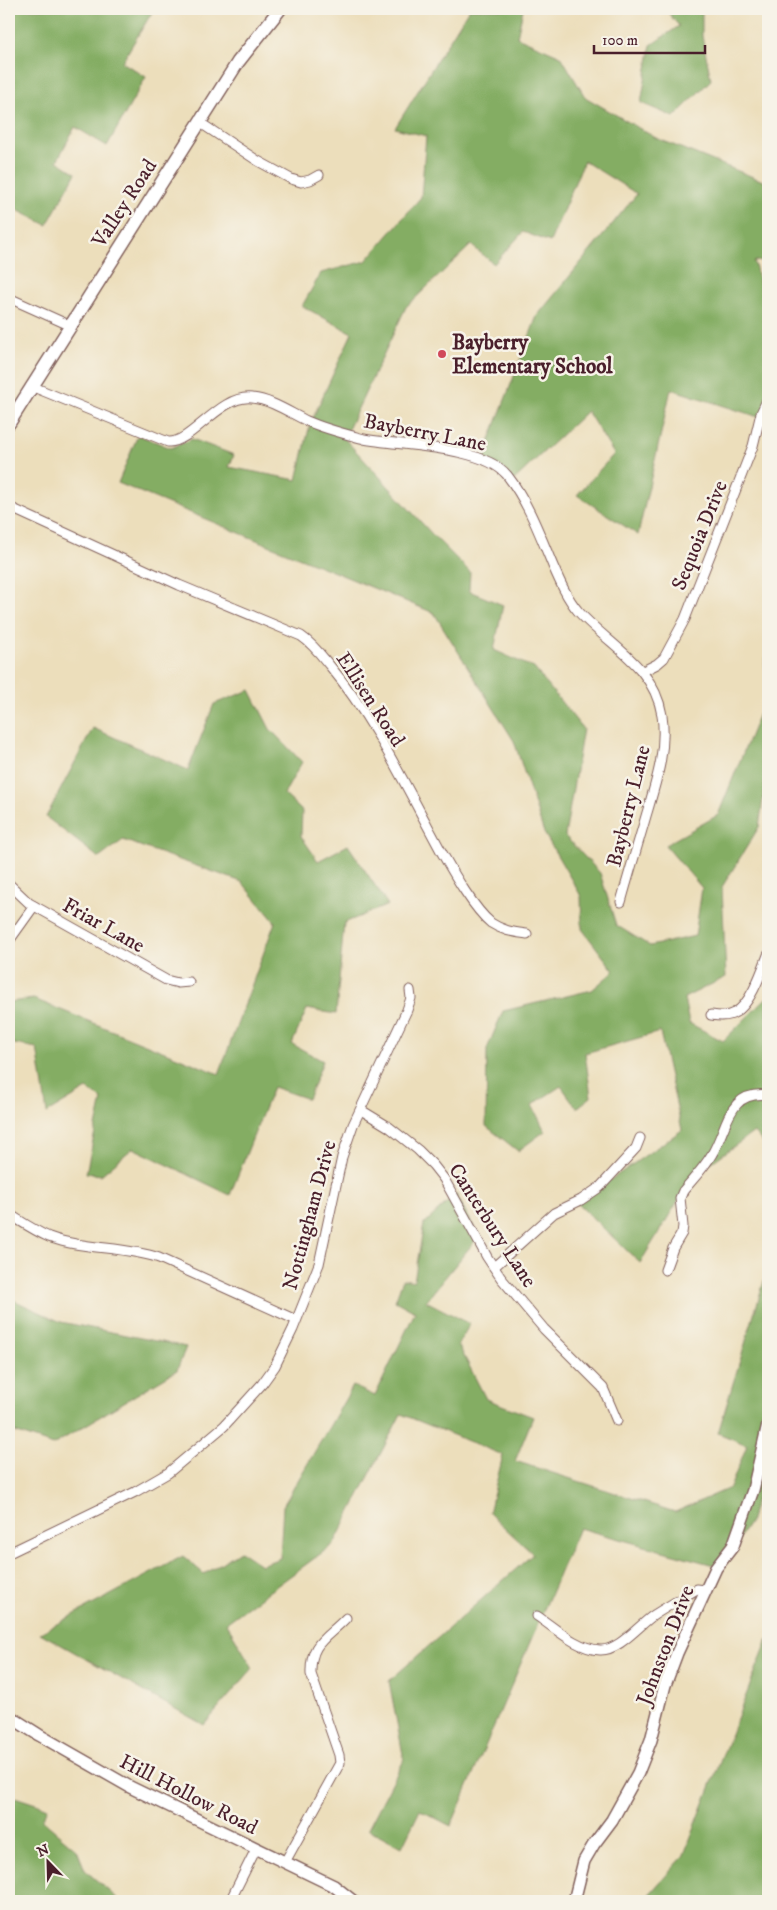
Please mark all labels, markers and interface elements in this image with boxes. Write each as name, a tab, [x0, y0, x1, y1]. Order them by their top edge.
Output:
scale bar	[594, 22, 706, 54]
text: 100 m	[602, 31, 638, 50]
street label: Valley Road	[86, 154, 163, 253]
place label: Bayberry Elementary School	[452, 330, 613, 380]
marker: Bayberry Elementary School	[436, 348, 448, 360]
street label: Bayberry Lane	[361, 408, 489, 458]
street label: Sequoia Drive	[666, 476, 734, 594]
street label: Ellisen Road	[330, 647, 411, 752]
street label: Bayberry Lane	[601, 742, 657, 870]
street label: Friar Lane	[58, 893, 149, 959]
street label: Nottingham Drive	[277, 1137, 343, 1293]
street label: Canterbury Lane	[442, 1159, 542, 1293]
street label: Johnston Drive	[630, 1581, 701, 1711]
street label: Hill Hollow Road	[115, 1749, 263, 1841]
north arrow	[22, 1838, 72, 1888]
text: N	[35, 1840, 53, 1861]

